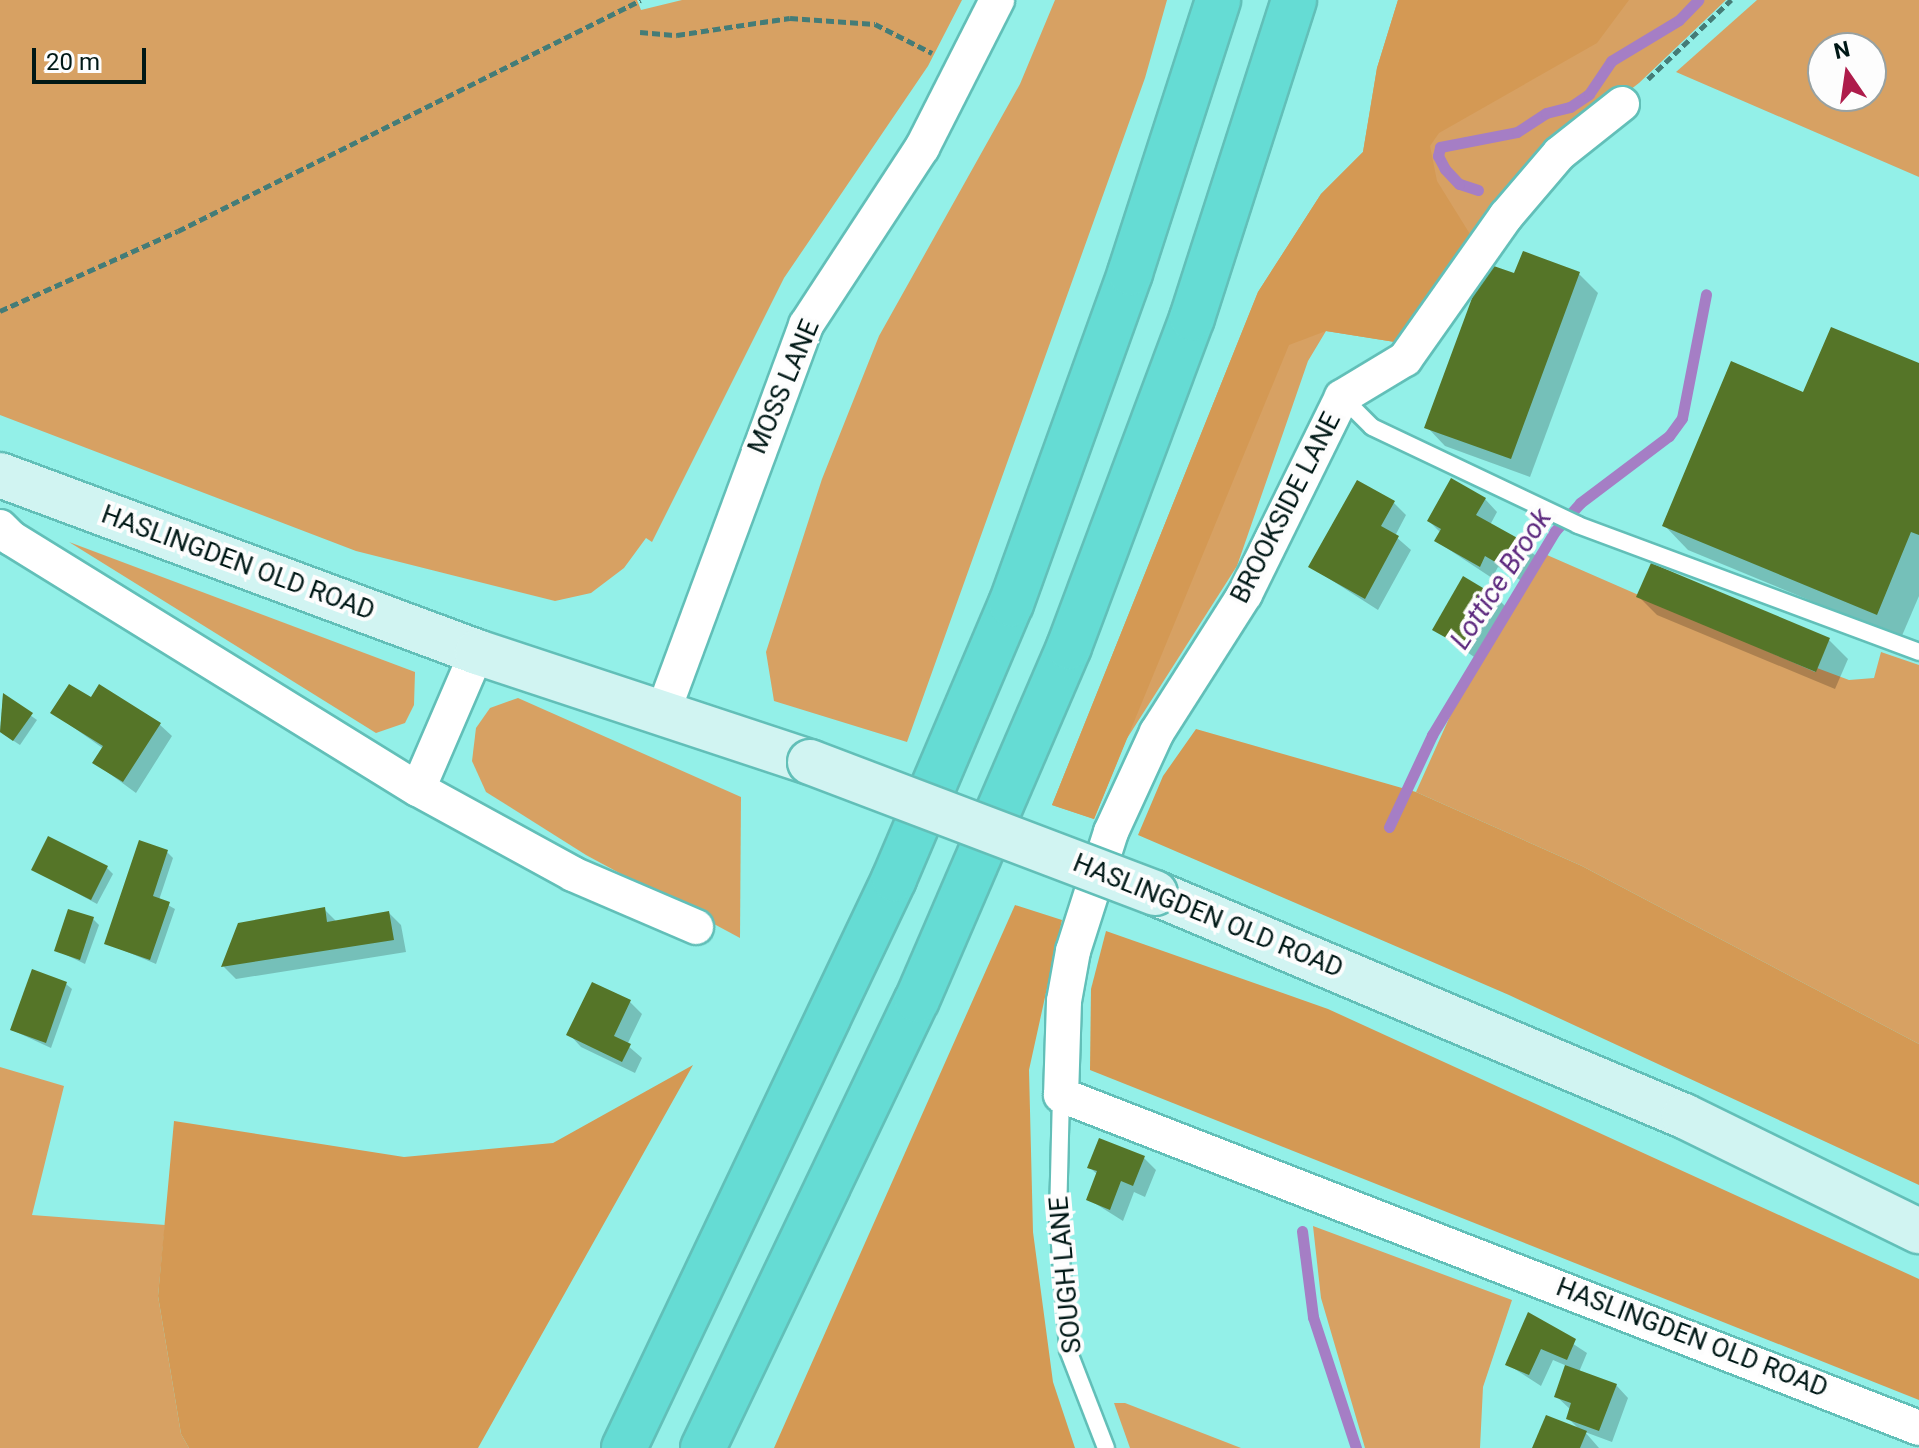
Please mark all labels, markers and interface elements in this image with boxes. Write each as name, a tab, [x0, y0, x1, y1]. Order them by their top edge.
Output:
scale bar	[36, 32, 150, 82]
north arrow	[1807, 32, 1887, 112]
text: N	[1832, 36, 1852, 64]
text: 20 m	[46, 48, 100, 76]
street label: MOSS LANE	[742, 315, 826, 459]
street label: BROOKSIDE LANE	[1225, 408, 1347, 608]
street label: HASLINGDEN OLD ROAD	[97, 499, 379, 627]
water label: Lottice Brook	[1443, 503, 1559, 655]
street label: HASLINGDEN OLD ROAD	[1068, 848, 1348, 984]
street label: SOUGH LANE	[1044, 1195, 1088, 1355]
street label: HASLINGDEN OLD ROAD	[1552, 1272, 1832, 1404]

